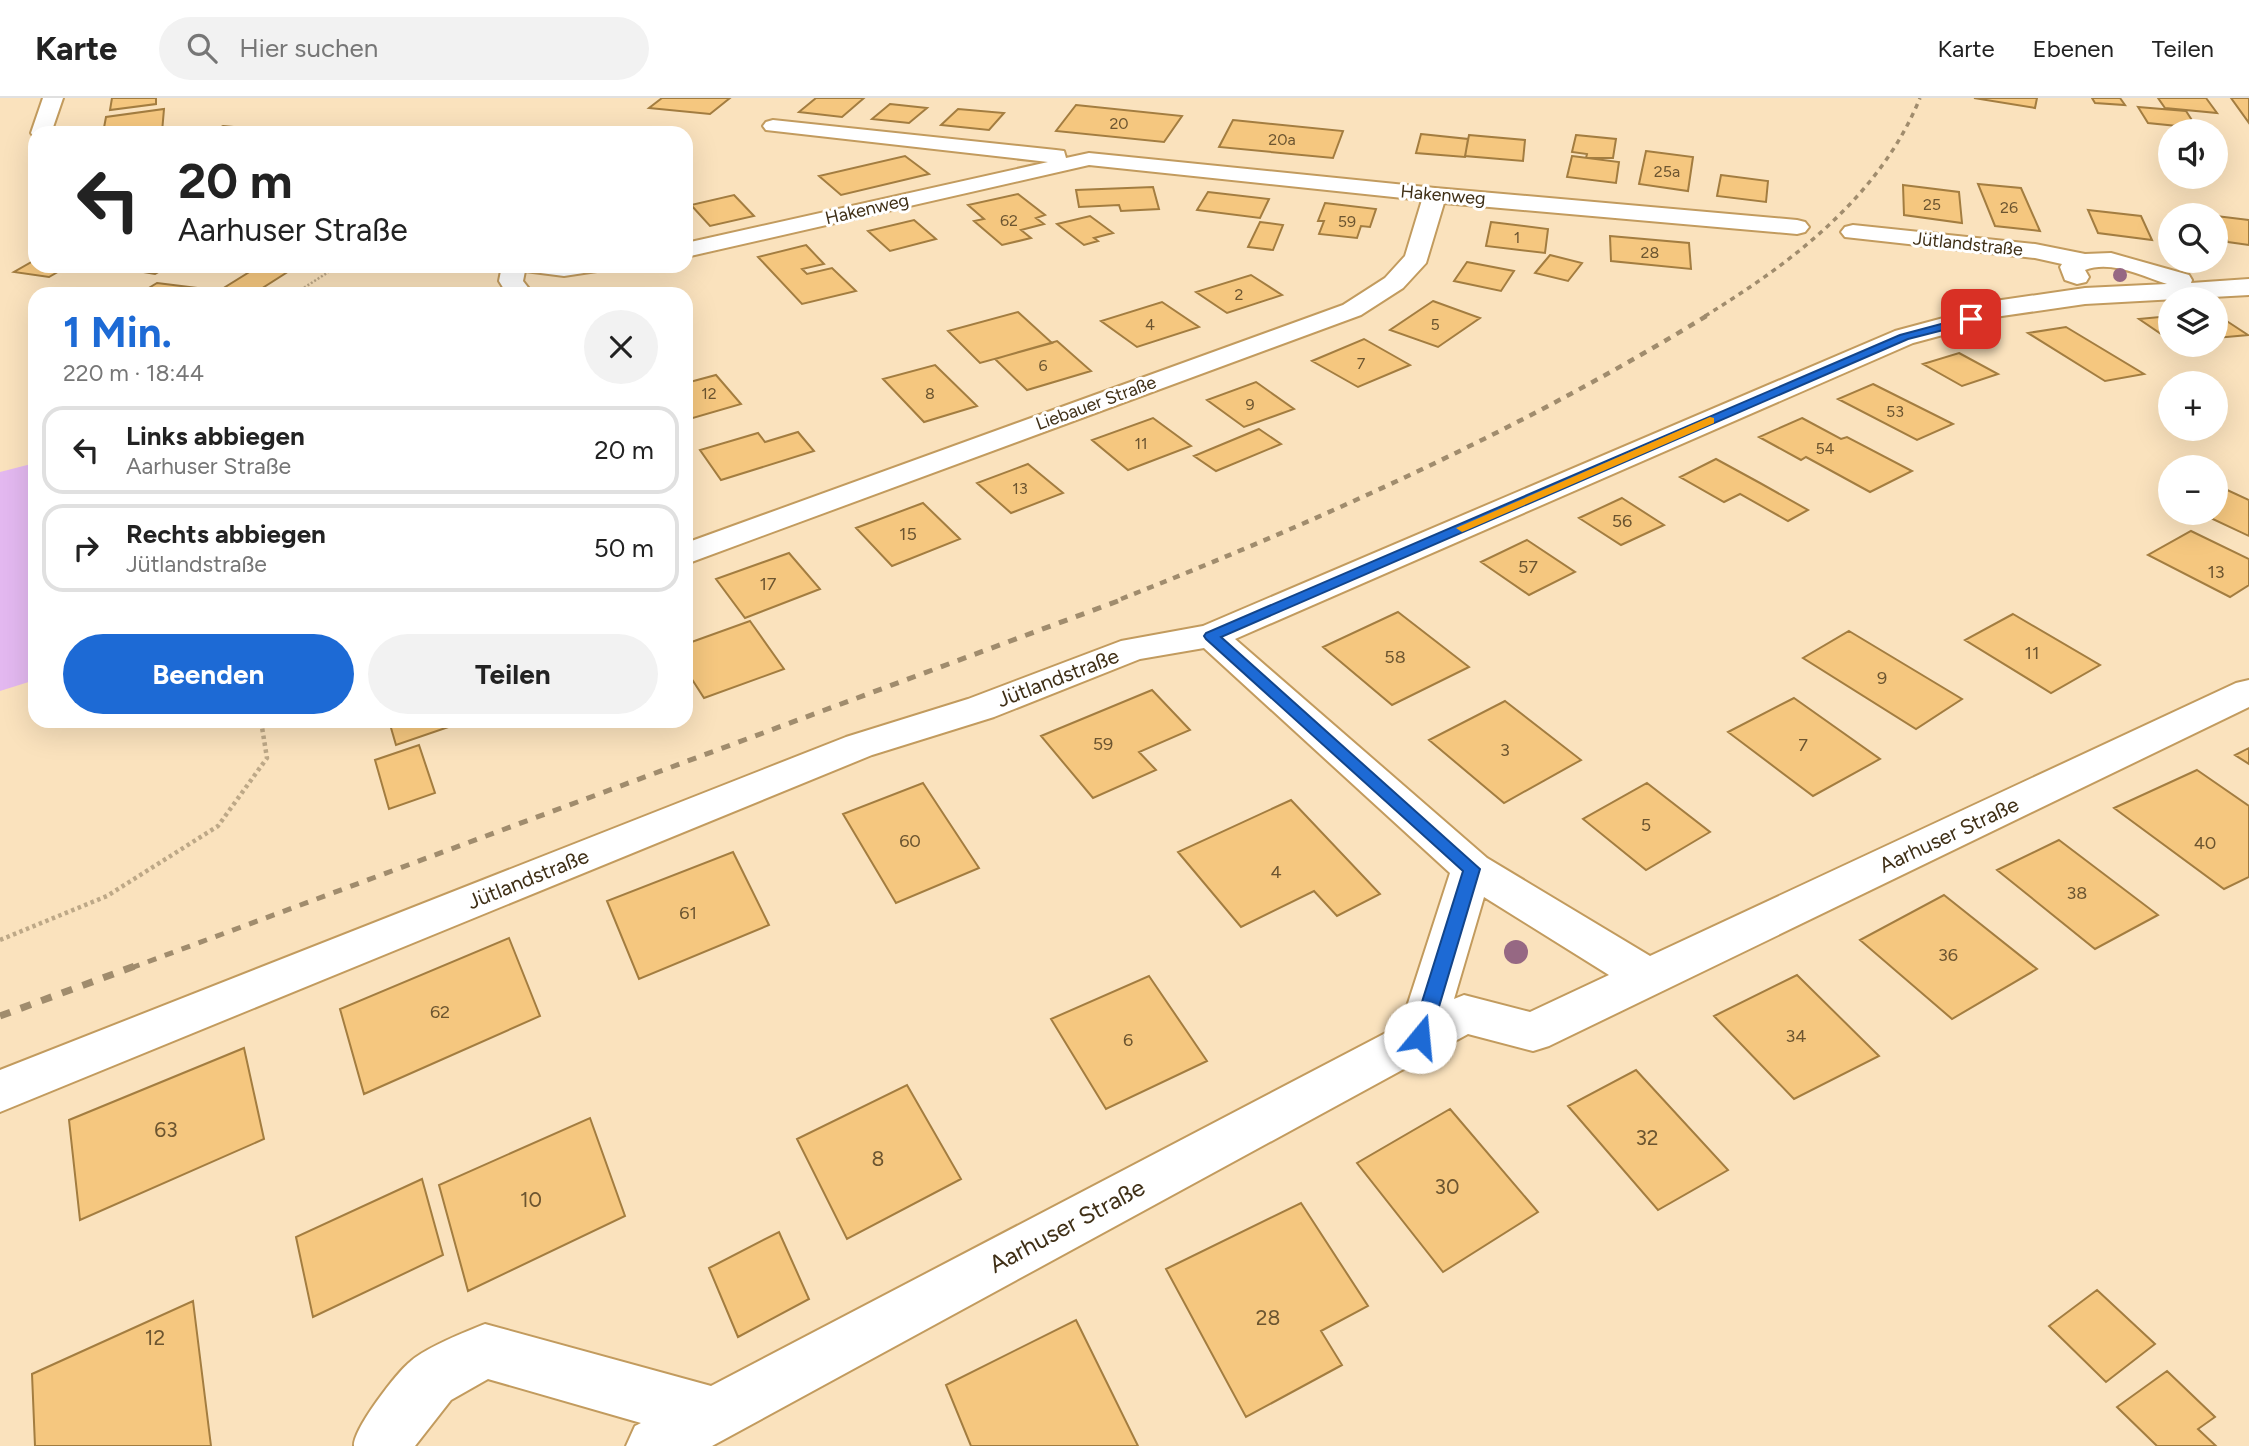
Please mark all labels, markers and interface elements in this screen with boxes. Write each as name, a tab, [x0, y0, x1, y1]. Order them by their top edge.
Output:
search box	[159, 17, 649, 80]
text: Karte	[35, 29, 117, 68]
icon: search	[183, 29, 221, 67]
text: Hier suchen	[239, 32, 378, 64]
text: Karte	[1938, 34, 1995, 63]
text: Ebenen	[2033, 34, 2114, 63]
text: Teilen	[2152, 34, 2214, 63]
house number: 20	[1109, 114, 1129, 133]
map controls	[2158, 119, 2228, 525]
button: sound	[2158, 119, 2228, 189]
house number: 20a	[1268, 130, 1296, 149]
text: 20 m	[178, 151, 293, 210]
icon: left	[63, 154, 154, 245]
house number: 25a	[1654, 162, 1680, 181]
street label: Hakenweg	[1400, 180, 1486, 210]
street label: Hakenweg	[823, 189, 911, 229]
house number: 25	[1923, 195, 1941, 214]
house number: 26	[2000, 198, 2018, 217]
button: search	[2158, 203, 2228, 273]
text: Aarhuser Straße	[178, 211, 408, 249]
house number: 62	[1000, 211, 1018, 230]
house number: 59	[1338, 212, 1356, 231]
street label: Jütlandstraße	[1912, 227, 2024, 261]
house number: 1	[1514, 228, 1520, 247]
house number: 28	[1641, 243, 1659, 262]
house number: 2	[1235, 285, 1243, 304]
button: layers	[2158, 287, 2228, 357]
pin	[1941, 289, 2001, 349]
icon: arrive	[1952, 300, 1990, 338]
text: 1 Min.	[63, 307, 172, 358]
button: close	[584, 310, 658, 384]
house number: 4	[1145, 315, 1155, 334]
house number: 5	[1430, 315, 1440, 334]
house number: 7	[1357, 354, 1366, 373]
house number: 6	[1038, 356, 1048, 375]
text: 220 m · 18:44	[63, 359, 204, 387]
street label: Liebauer Straße	[1033, 371, 1159, 435]
button: +	[2158, 371, 2228, 441]
house number: 12	[701, 384, 717, 403]
house number: 8	[925, 384, 935, 403]
house number: 9	[1245, 395, 1255, 414]
house number: 53	[1886, 402, 1904, 421]
text: Links abbiegen	[126, 420, 305, 452]
icon: left	[67, 431, 105, 469]
text: 20 m	[594, 434, 654, 466]
house number: 11	[1134, 434, 1148, 453]
house number: 54	[1815, 439, 1835, 458]
text: Aarhuser Straße	[126, 452, 291, 480]
button: −	[2158, 455, 2228, 525]
house number: 13	[1012, 479, 1028, 498]
house number: 56	[1612, 510, 1632, 532]
text: Rechts abbiegen	[126, 518, 326, 550]
house number: 15	[899, 523, 917, 545]
icon: right	[67, 529, 105, 567]
text: 50 m	[594, 532, 654, 564]
text: Jütlandstraße	[126, 550, 267, 578]
house number: 57	[1518, 556, 1538, 578]
house number: 13	[2207, 561, 2225, 583]
house number: 17	[759, 573, 777, 595]
button: Beenden	[63, 634, 354, 714]
button: Teilen	[368, 634, 658, 714]
house number: 11	[2025, 642, 2039, 664]
street label: Jütlandstraße	[993, 643, 1122, 712]
house number: 58	[1384, 646, 1406, 668]
house number: 9	[1877, 667, 1887, 689]
house number: 59	[1093, 733, 1113, 755]
house number: 7	[1798, 734, 1808, 756]
house number: 3	[1500, 739, 1510, 761]
street label: Aarhuser Straße	[1875, 791, 2022, 878]
house number: 5	[1641, 814, 1651, 836]
house number: 60	[899, 830, 921, 852]
house number: 40	[2194, 832, 2216, 854]
street label: Jütlandstraße	[463, 843, 592, 914]
house number: 4	[1270, 861, 1282, 883]
house number: 38	[2067, 882, 2087, 904]
house number: 61	[679, 902, 697, 924]
house number: 36	[1938, 944, 1958, 966]
position arrow	[1383, 1000, 1457, 1074]
house number: 62	[430, 1001, 450, 1023]
house number: 34	[1786, 1025, 1806, 1047]
house number: 6	[1123, 1029, 1133, 1051]
house number: 63	[154, 1117, 178, 1142]
house number: 32	[1635, 1125, 1659, 1150]
house number: 8	[872, 1146, 884, 1171]
street label: Aarhuser Straße	[984, 1172, 1150, 1279]
house number: 30	[1435, 1174, 1459, 1199]
house number: 10	[520, 1187, 542, 1212]
house number: 28	[1256, 1305, 1280, 1330]
house number: 12	[145, 1325, 165, 1350]

